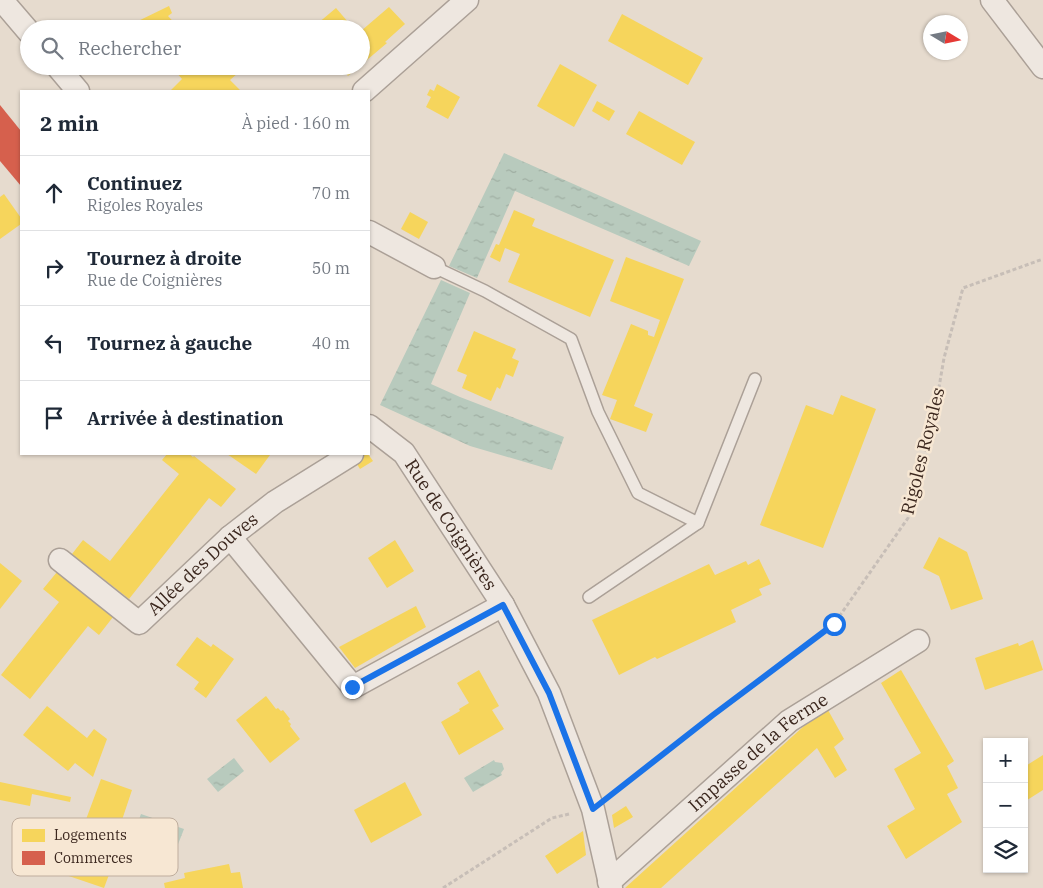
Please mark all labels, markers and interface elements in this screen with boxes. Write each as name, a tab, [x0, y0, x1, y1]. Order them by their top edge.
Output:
north arrow	[923, 15, 968, 60]
search box	[20, 20, 370, 75]
icon: search	[38, 34, 66, 62]
text: Rechercher	[78, 36, 181, 60]
text: 2 min	[40, 109, 99, 137]
text: À pied · 160 m	[242, 113, 350, 133]
text: Continuez	[87, 171, 182, 195]
icon: ahead	[40, 179, 68, 207]
text: 70 m	[312, 183, 350, 203]
text: Rigoles Royales	[87, 195, 203, 215]
text: Tournez à droite	[87, 246, 242, 270]
icon: right	[40, 254, 68, 282]
text: 50 m	[312, 258, 350, 278]
text: Rue de Coignières	[87, 270, 222, 290]
icon: left	[40, 329, 68, 357]
text: Tournez à gauche	[87, 331, 252, 355]
text: 40 m	[312, 333, 350, 353]
street label: Rigoles Royales	[896, 385, 949, 517]
icon: arrive	[40, 404, 68, 432]
text: Arrivée à destination	[87, 406, 284, 430]
street label: Rue de Coignières	[400, 455, 502, 595]
street label: Allée des Douves	[142, 507, 263, 620]
route start	[823, 613, 846, 636]
route end	[341, 676, 364, 699]
street label: Impasse de la Ferme	[683, 688, 832, 817]
map controls	[983, 738, 1028, 873]
button: +	[983, 738, 1028, 783]
button: −	[983, 783, 1028, 828]
legend	[12, 818, 178, 876]
text: Logements	[54, 826, 127, 844]
button: layers	[983, 828, 1028, 873]
text: Commerces	[54, 849, 133, 867]

